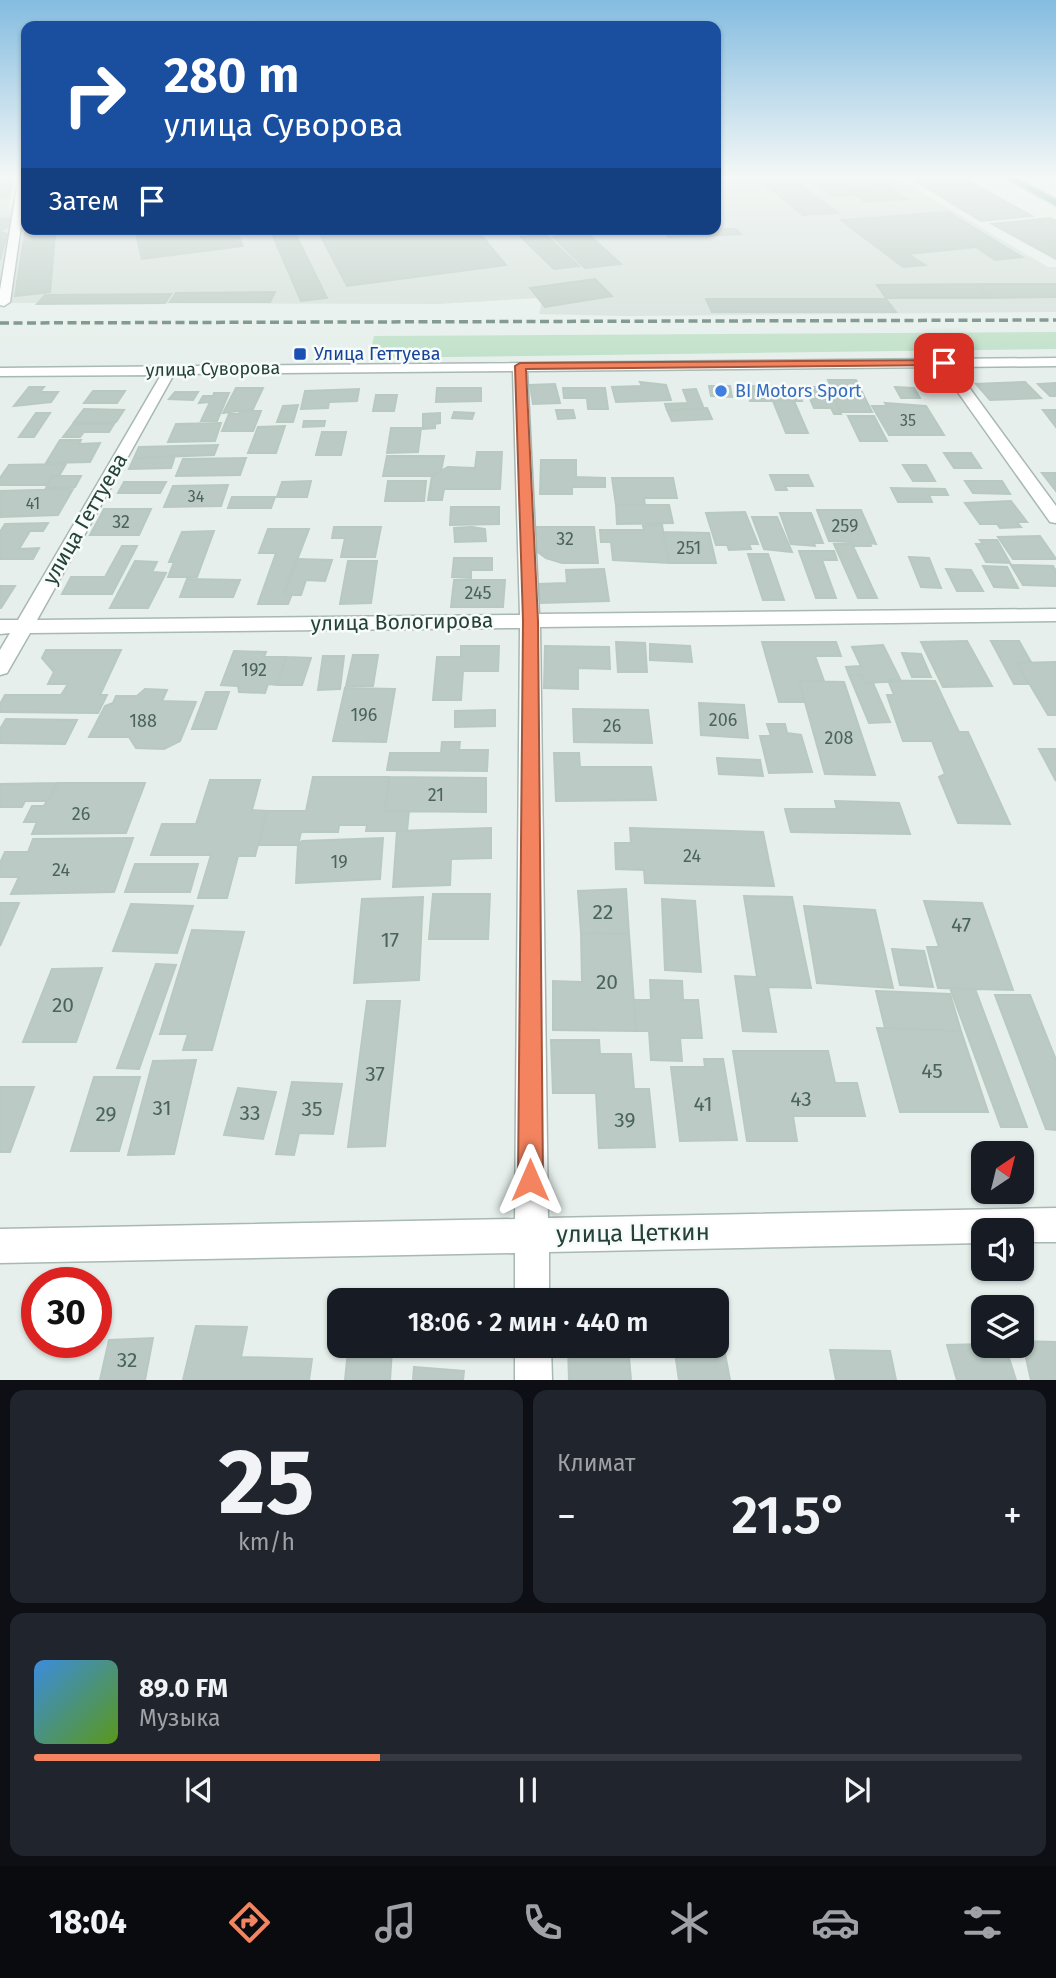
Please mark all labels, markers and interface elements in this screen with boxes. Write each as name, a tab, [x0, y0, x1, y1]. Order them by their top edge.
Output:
text: 280 m	[164, 46, 300, 105]
icon: right	[49, 49, 140, 140]
text: улица Суворова	[164, 106, 403, 144]
icon: arrive	[133, 182, 171, 220]
text: Затем	[49, 186, 119, 217]
pin	[914, 333, 974, 393]
place label: Улица Геттуева	[314, 343, 441, 365]
icon: arrive	[925, 344, 963, 382]
marker: Улица Геттуева	[292, 346, 308, 362]
street label: улица Суворова	[146, 357, 280, 381]
place label: BI Motors Sport	[735, 380, 862, 402]
marker: BI Motors Sport	[713, 383, 729, 399]
house number: 35	[900, 411, 916, 430]
street label: улица Геттуева	[37, 449, 133, 589]
house number: 34	[188, 487, 205, 506]
house number: 41	[26, 494, 40, 513]
house number: 32	[112, 511, 130, 533]
house number: 259	[831, 515, 859, 537]
house number: 32	[556, 528, 574, 550]
house number: 251	[677, 537, 701, 559]
house number: 245	[465, 582, 491, 604]
street label: улица Вологирова	[310, 607, 494, 637]
house number: 192	[241, 659, 267, 681]
house number: 196	[351, 704, 377, 726]
house number: 206	[709, 709, 737, 731]
house number: 188	[129, 710, 157, 732]
house number: 26	[603, 715, 621, 737]
house number: 208	[825, 727, 854, 749]
house number: 21	[428, 784, 444, 806]
house number: 26	[72, 803, 90, 825]
house number: 24	[683, 845, 701, 867]
house number: 19	[330, 851, 348, 873]
house number: 24	[52, 859, 70, 881]
house number: 22	[593, 899, 613, 925]
house number: 47	[951, 912, 971, 938]
house number: 17	[381, 927, 399, 953]
house number: 20	[596, 969, 618, 995]
house number: 20	[52, 992, 74, 1018]
house number: 45	[921, 1058, 943, 1084]
house number: 37	[365, 1061, 385, 1087]
house number: 43	[790, 1086, 812, 1112]
house number: 41	[693, 1091, 713, 1117]
house number: 31	[152, 1095, 172, 1121]
house number: 35	[302, 1096, 323, 1122]
house number: 33	[240, 1100, 260, 1126]
house number: 29	[95, 1101, 117, 1127]
house number: 39	[614, 1107, 636, 1133]
north arrow	[971, 1141, 1034, 1204]
map controls	[971, 1141, 1034, 1358]
position arrow	[493, 1143, 567, 1217]
street label: улица Цеткин	[556, 1218, 710, 1248]
button: sound	[971, 1218, 1034, 1281]
speed limit sign: 30	[21, 1267, 112, 1358]
button: layers	[971, 1295, 1034, 1358]
text: 18:06 · 2 мин · 440 m	[408, 1307, 648, 1338]
house number: 32	[117, 1347, 137, 1373]
text: 25	[219, 1428, 314, 1537]
text: Климат	[557, 1449, 635, 1477]
text: 21.5°	[731, 1484, 848, 1547]
text: −	[557, 1493, 576, 1539]
text: +	[1003, 1493, 1022, 1539]
text: km/h	[238, 1528, 295, 1556]
text: 89.0 FM	[139, 1673, 228, 1704]
text: Музыка	[139, 1704, 220, 1732]
icon: previous	[180, 1771, 218, 1809]
icon: pause	[509, 1771, 547, 1809]
icon: next	[838, 1771, 876, 1809]
icon: directions	[225, 1898, 274, 1947]
icon: music	[371, 1898, 420, 1947]
icon: phone	[518, 1898, 567, 1947]
icon: climate	[665, 1898, 714, 1947]
icon: car	[811, 1898, 860, 1947]
icon: filters	[958, 1898, 1007, 1947]
text: 18:04	[49, 1903, 127, 1941]

